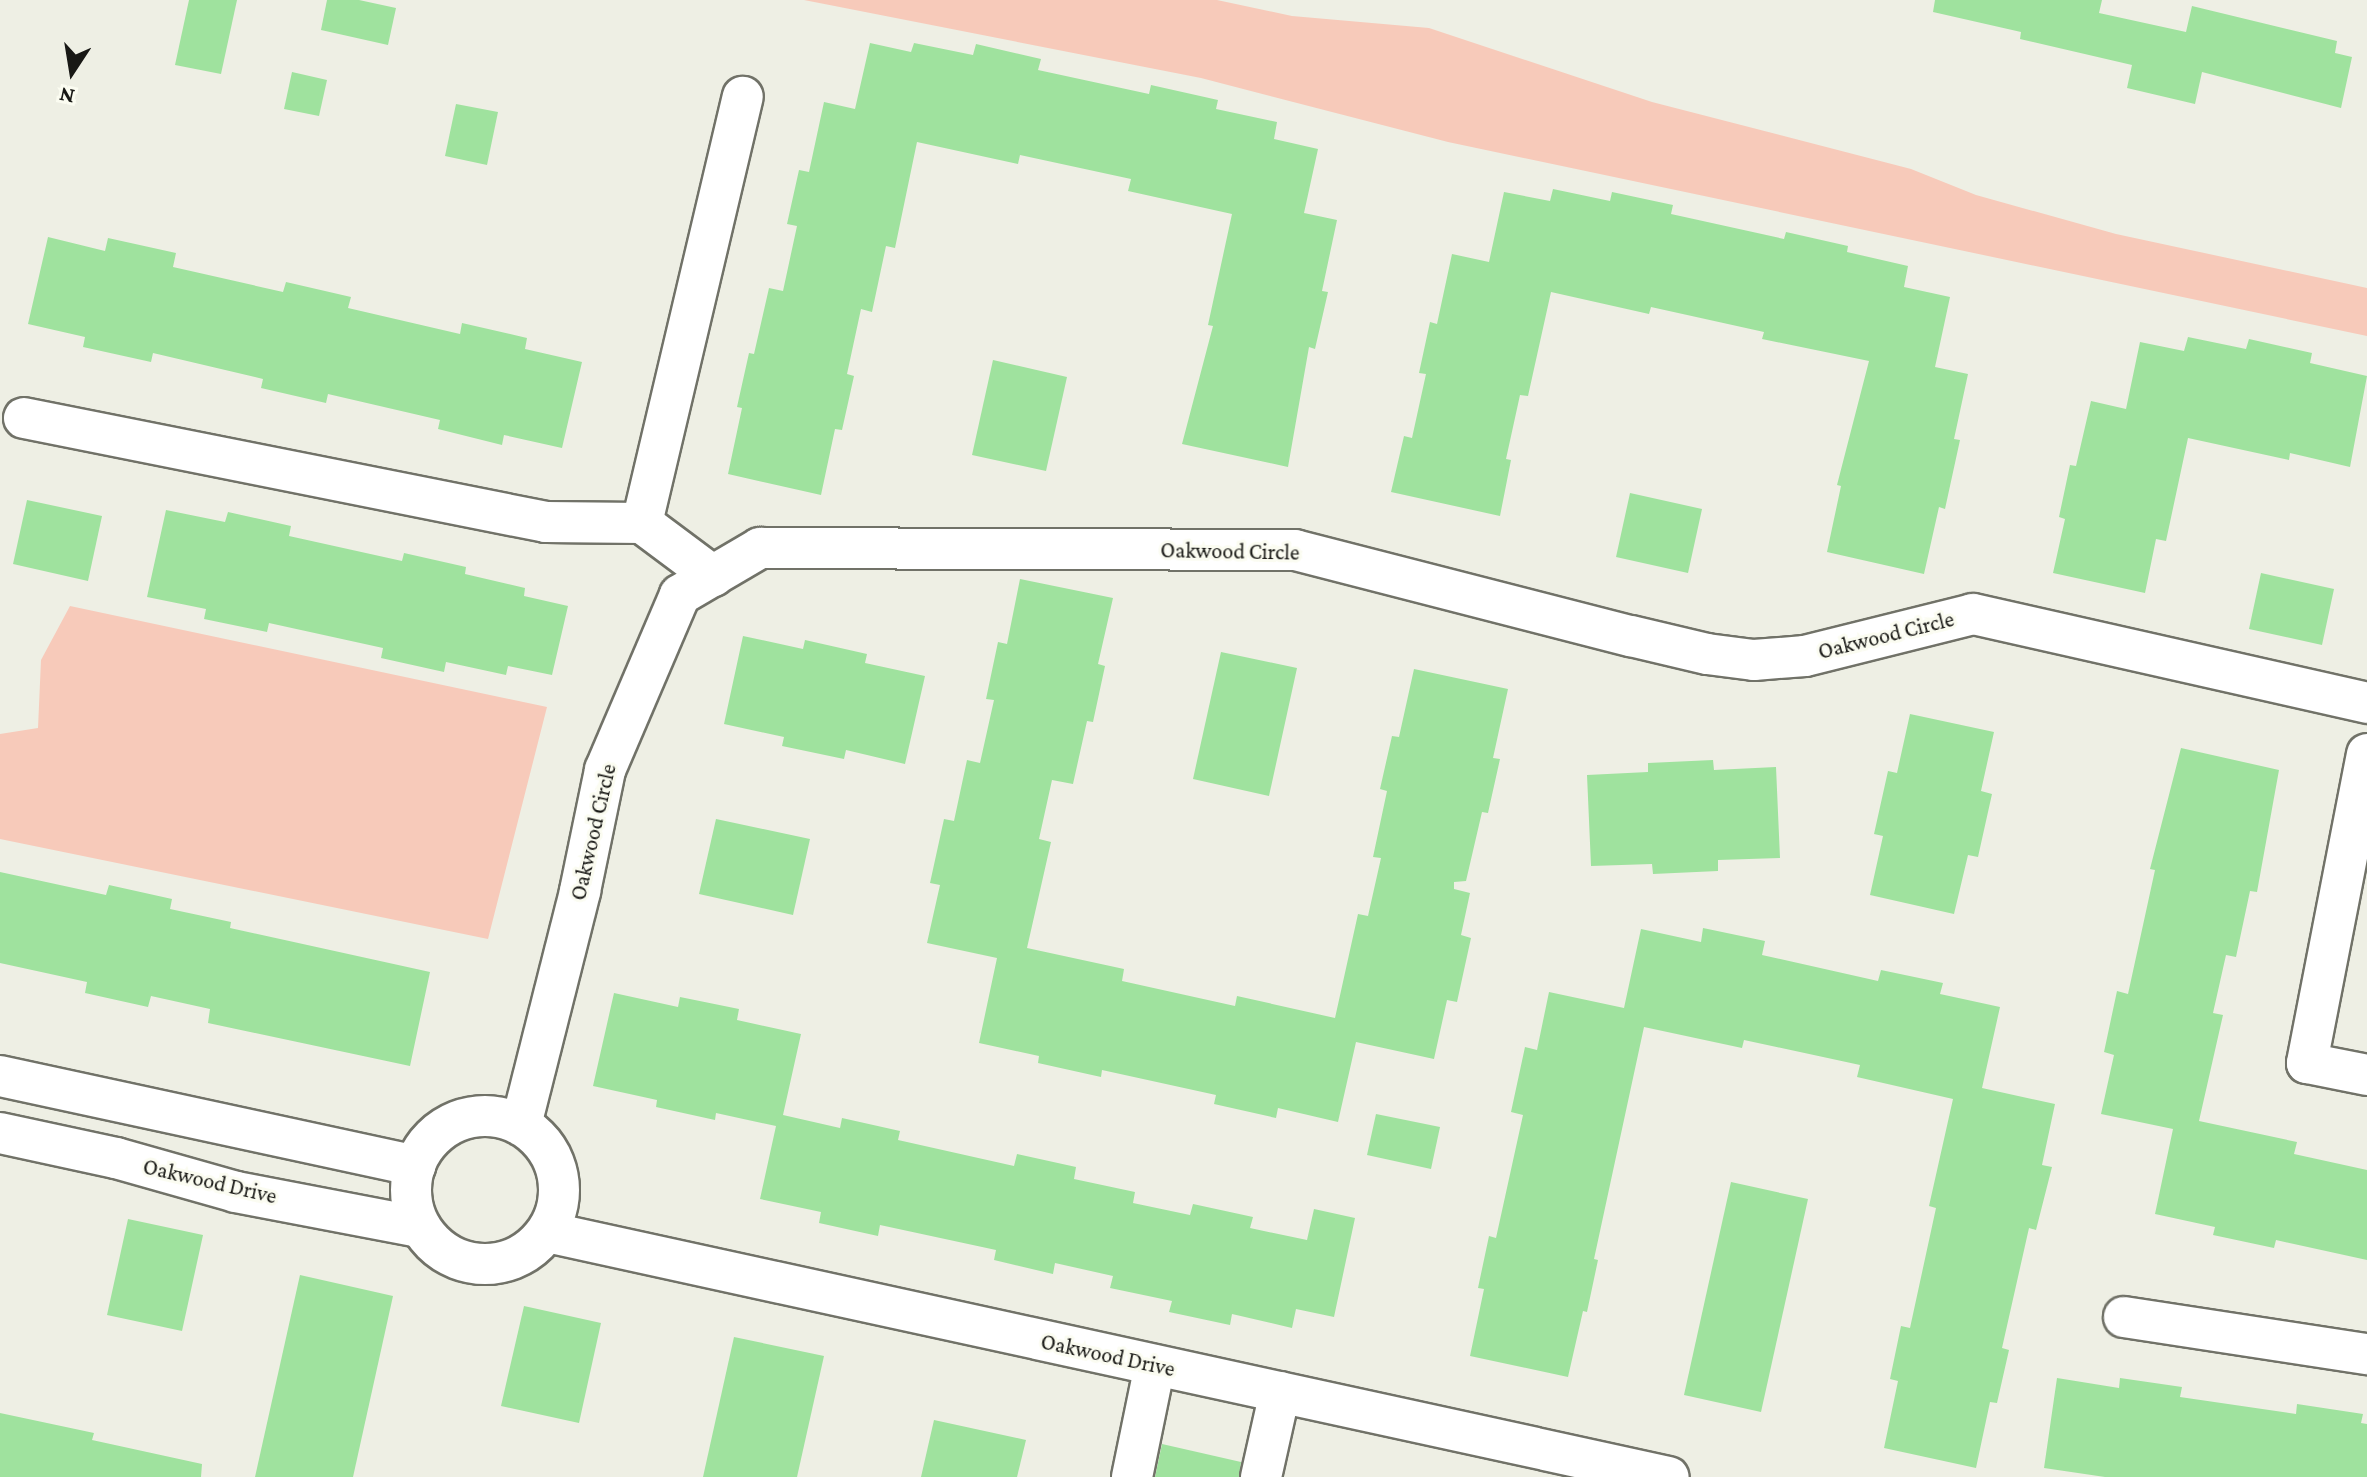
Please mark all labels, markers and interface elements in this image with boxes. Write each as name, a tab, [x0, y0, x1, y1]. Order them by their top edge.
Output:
north arrow	[32, 32, 112, 112]
text: N	[57, 82, 77, 110]
street label: Oakwood Circle	[1160, 537, 1300, 565]
street label: Oakwood Circle	[1815, 605, 1957, 665]
street label: Oakwood Circle	[564, 761, 622, 903]
street label: Oakwood Drive	[141, 1153, 279, 1209]
street label: Oakwood Drive	[1039, 1328, 1177, 1382]

